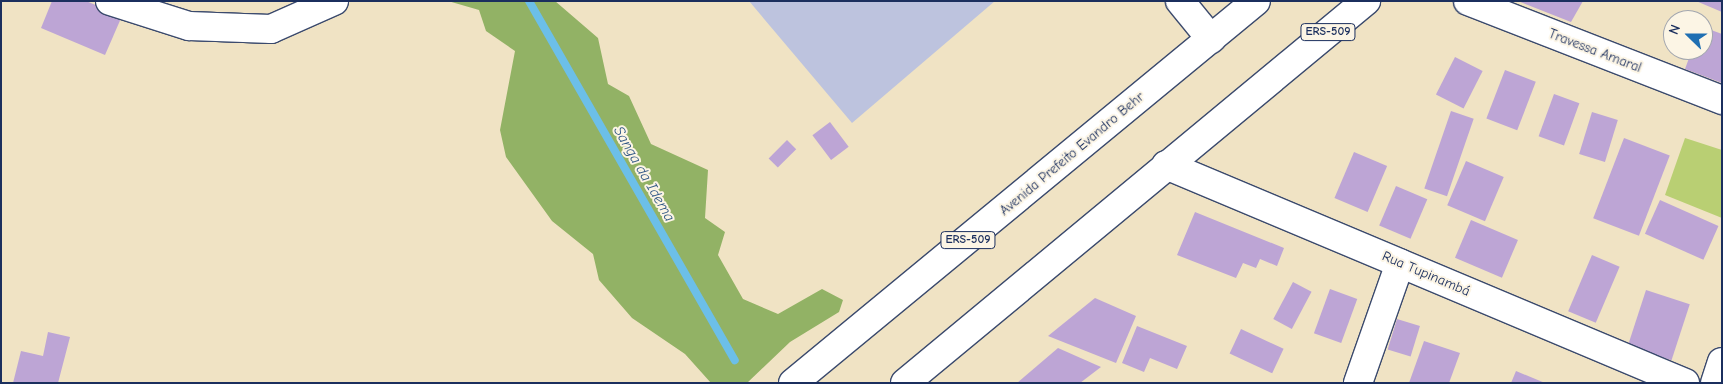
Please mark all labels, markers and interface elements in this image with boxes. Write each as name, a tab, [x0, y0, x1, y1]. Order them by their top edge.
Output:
north arrow	[1663, 10, 1713, 60]
road number: ERS-509	[1299, 22, 1357, 42]
text: N	[1665, 22, 1684, 37]
street label: Travessa Amaral	[1546, 26, 1644, 76]
street label: Avenida Prefeito Evandro Behr	[996, 89, 1148, 219]
water label: Sanga da Idema	[609, 123, 679, 225]
road number: ERS-509	[939, 230, 997, 250]
street label: Rua Tupinambá	[1380, 248, 1472, 300]

